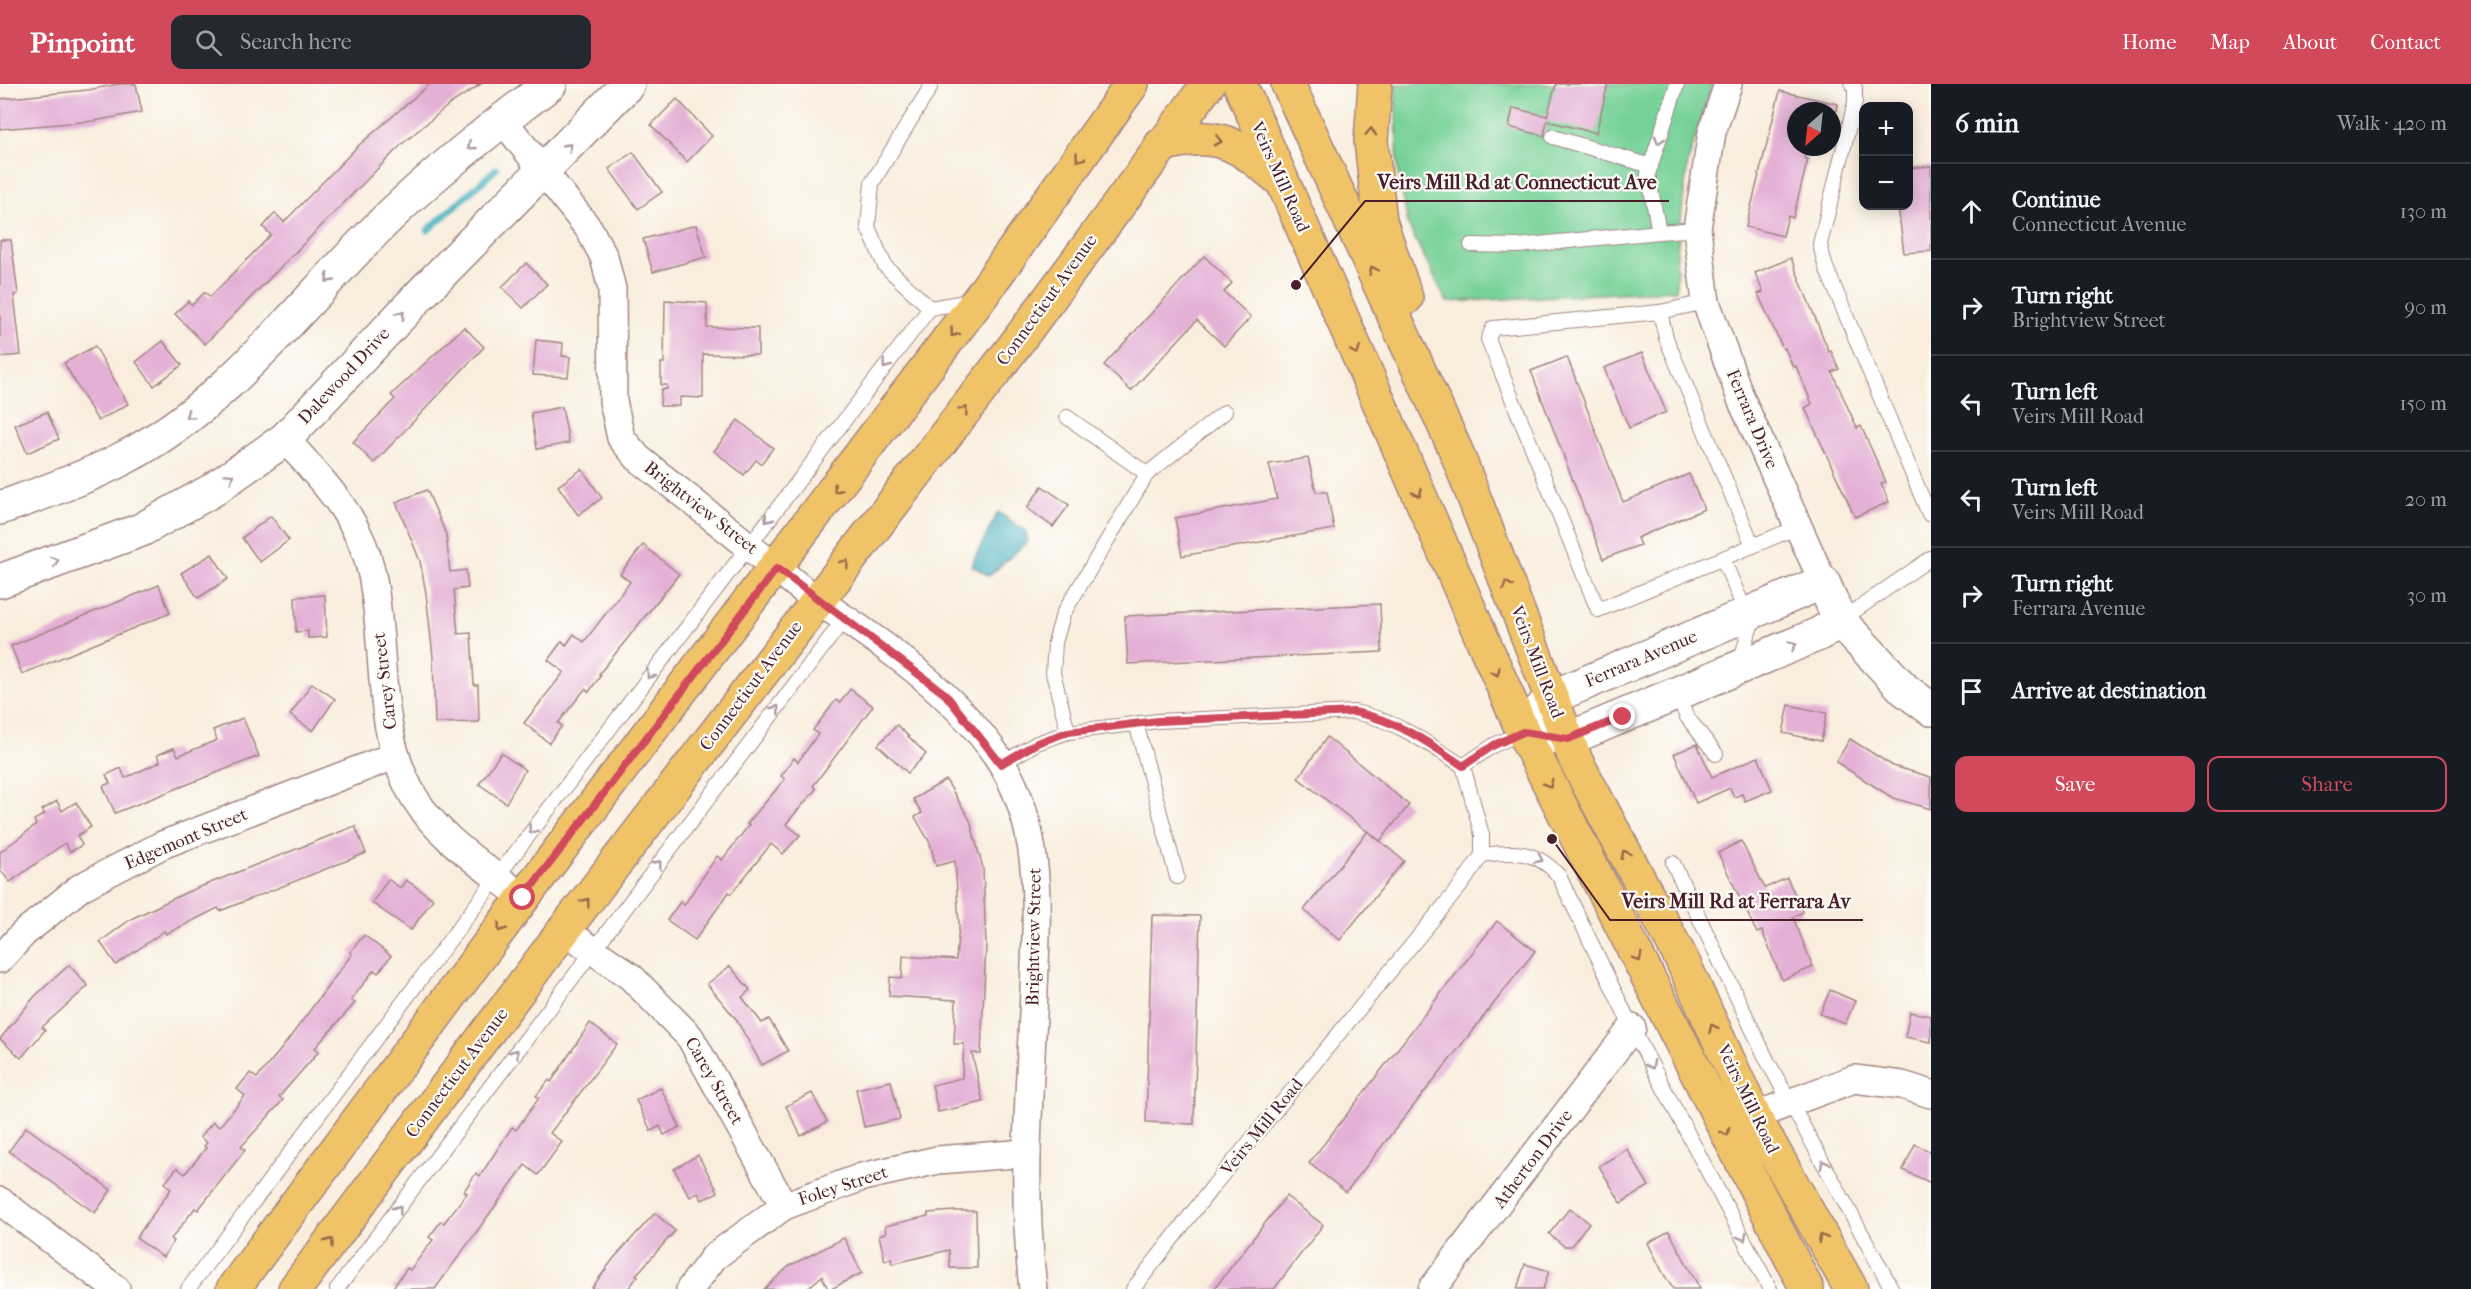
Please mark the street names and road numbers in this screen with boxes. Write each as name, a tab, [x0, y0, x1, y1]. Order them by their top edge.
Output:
street label: Veirs Mill Road	[1246, 118, 1314, 236]
street label: Connecticut Avenue	[992, 230, 1102, 370]
street label: Dalewood Drive	[294, 323, 394, 429]
street label: Ferrara Drive	[1722, 366, 1782, 472]
street label: Brightview Street	[640, 457, 762, 559]
street label: Veirs Mill Road	[1506, 602, 1568, 721]
street label: Connecticut Avenue	[695, 617, 807, 755]
street label: Ferrara Avenue	[1582, 626, 1700, 692]
street label: Carey Street	[369, 631, 401, 731]
street label: Edgemont Street	[121, 803, 251, 874]
street label: Brightview Street	[1022, 867, 1046, 1006]
street label: Connecticut Avenue	[401, 1004, 513, 1142]
street label: Carey Street	[681, 1033, 748, 1129]
street label: Veirs Mill Road	[1712, 1040, 1784, 1157]
street label: Veirs Mill Road	[1216, 1074, 1308, 1181]
street label: Atherton Drive	[1488, 1105, 1577, 1213]
street label: Foley Street	[796, 1161, 891, 1210]

